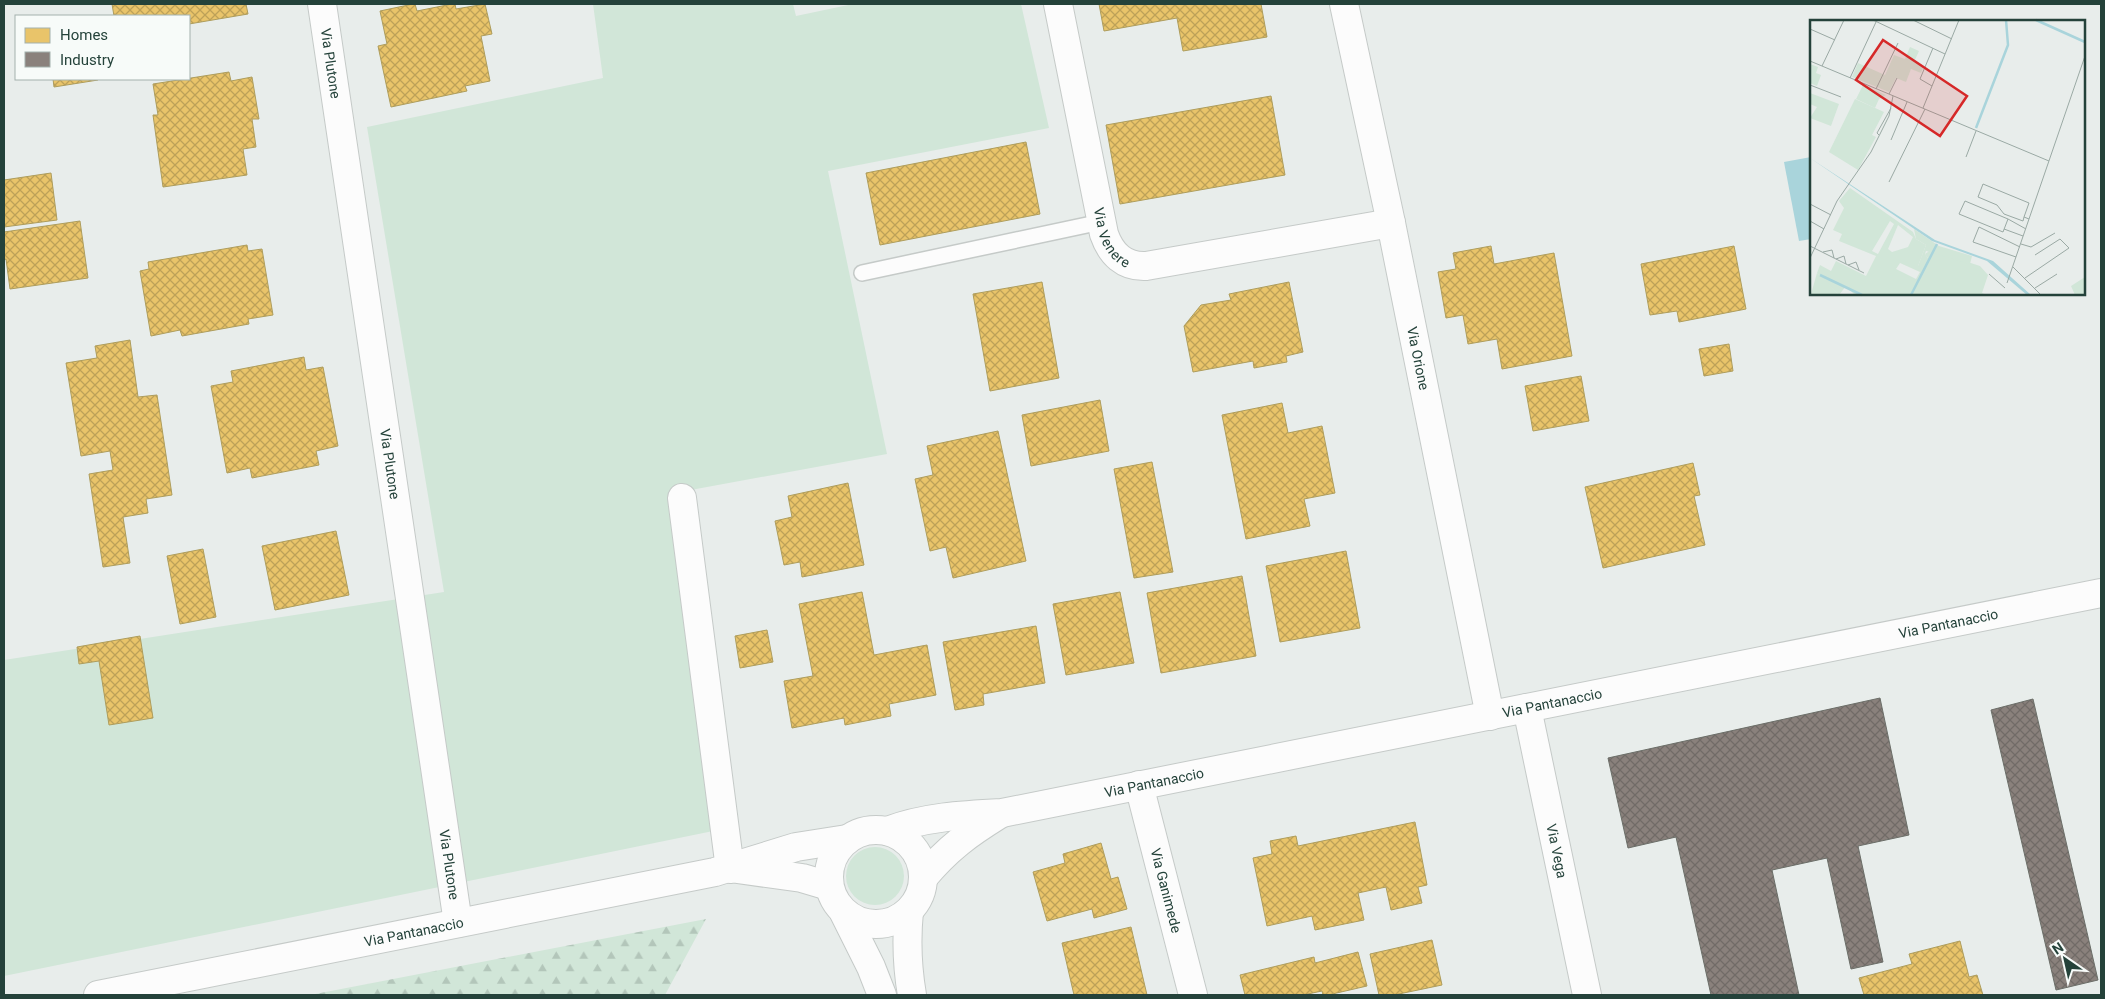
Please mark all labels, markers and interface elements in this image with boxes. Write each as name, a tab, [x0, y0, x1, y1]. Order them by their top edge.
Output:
legend	[15, 15, 190, 80]
inset map	[1810, 20, 2085, 295]
text: Homes	[60, 26, 108, 44]
street label: Via Plutone	[318, 27, 344, 100]
text: Industry	[60, 51, 114, 69]
street label: Via Venere	[1091, 206, 1132, 271]
street label: Via Orione	[1404, 325, 1432, 391]
street label: Via Plutone	[377, 428, 403, 500]
street label: Via Pantanaccio	[1897, 606, 2000, 641]
street label: Via Pantanaccio	[1501, 685, 1603, 721]
street label: Via Pantanaccio	[1103, 765, 1205, 800]
street label: Via Vega	[1543, 822, 1570, 879]
street label: Via Plutone	[436, 828, 462, 901]
street label: Via Ganimede	[1148, 847, 1185, 935]
street label: Via Pantanaccio	[363, 914, 465, 950]
north arrow	[2040, 934, 2090, 984]
text: N	[2049, 939, 2066, 958]

